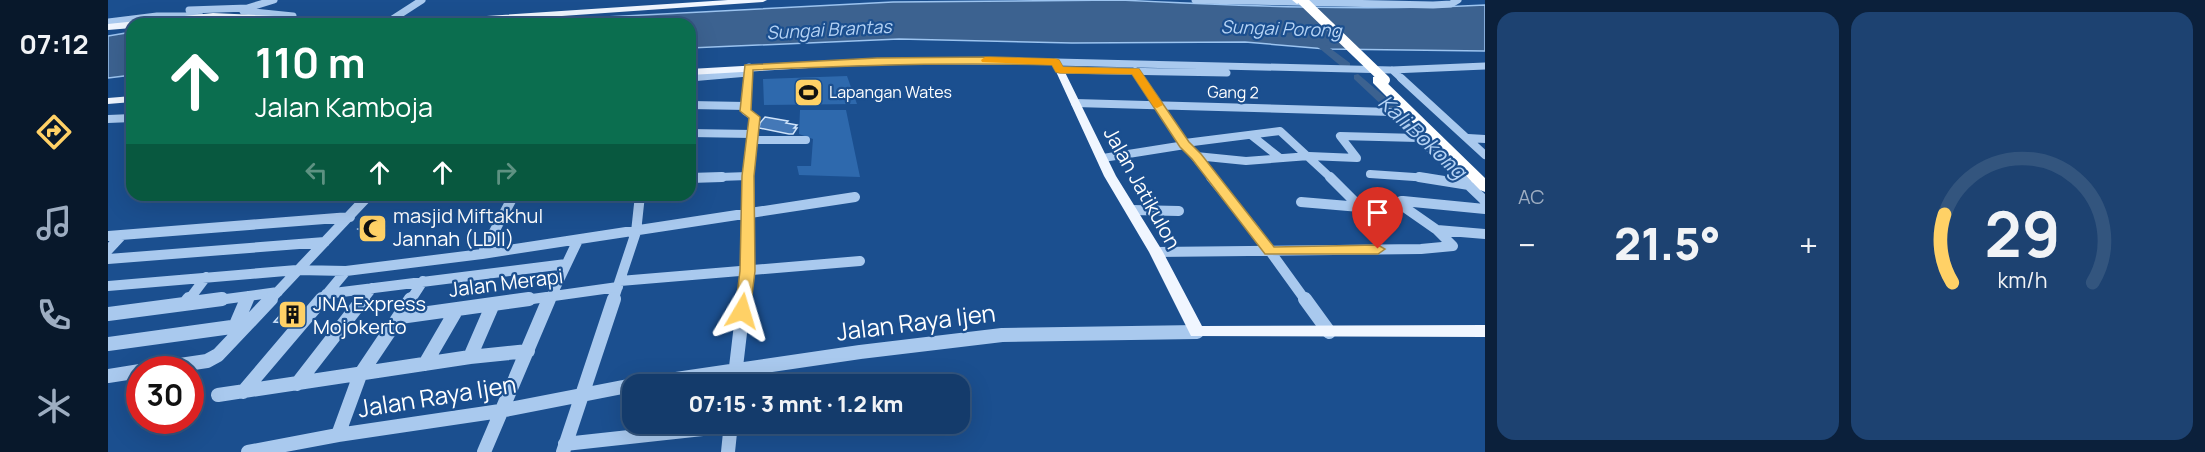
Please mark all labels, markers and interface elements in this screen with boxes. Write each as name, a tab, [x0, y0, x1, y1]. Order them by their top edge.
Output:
water label: Sungai Brantas	[766, 14, 894, 44]
water label: Sungai Porong	[1220, 14, 1343, 42]
text: 07:12	[19, 25, 89, 62]
text: 110 m	[255, 33, 366, 91]
icon: ahead	[156, 42, 234, 120]
sports icon: Lapangan Wates	[792, 76, 824, 108]
place label: Lapangan Wates	[829, 81, 952, 103]
street label: Gang 2	[1207, 81, 1259, 103]
text: Jalan Kamboja	[255, 88, 433, 125]
water label: Kali Bokong	[1373, 88, 1474, 185]
icon: directions	[33, 111, 75, 153]
street label: Jalan Jatikulon	[1098, 122, 1187, 253]
icon: left	[300, 156, 333, 189]
icon: ahead	[363, 156, 396, 189]
icon: ahead	[426, 156, 459, 189]
icon: right	[489, 156, 522, 189]
text: AC	[1518, 183, 1545, 210]
pin	[1352, 187, 1403, 249]
text: 29	[1984, 190, 2060, 276]
icon: arrive	[1361, 196, 1394, 229]
icon: music	[33, 202, 75, 244]
place label: masjid Miftakhul Jannah (LDII)	[393, 202, 543, 252]
mosque icon: masjid Miftakhul Jannah (LDII)	[356, 212, 388, 244]
text: 21.5°	[1614, 212, 1721, 274]
text: −	[1518, 222, 1536, 267]
text: +	[1799, 222, 1818, 267]
street label: Jalan Merapi	[447, 262, 565, 303]
text: km/h	[1997, 265, 2047, 294]
position arrow	[710, 279, 774, 343]
place label: JNA Express Mojokerto	[313, 290, 426, 340]
icon: phone	[33, 294, 75, 336]
street label: Jalan Raya Ijen	[834, 295, 997, 348]
building icon: JNA Express Mojokerto	[276, 299, 308, 331]
speed limit sign: 30	[126, 356, 204, 434]
street label: Jalan Raya Ijen	[355, 367, 518, 424]
icon: climate	[33, 385, 75, 427]
text: 07:15 · 3 mnt · 1.2 km	[689, 389, 903, 419]

